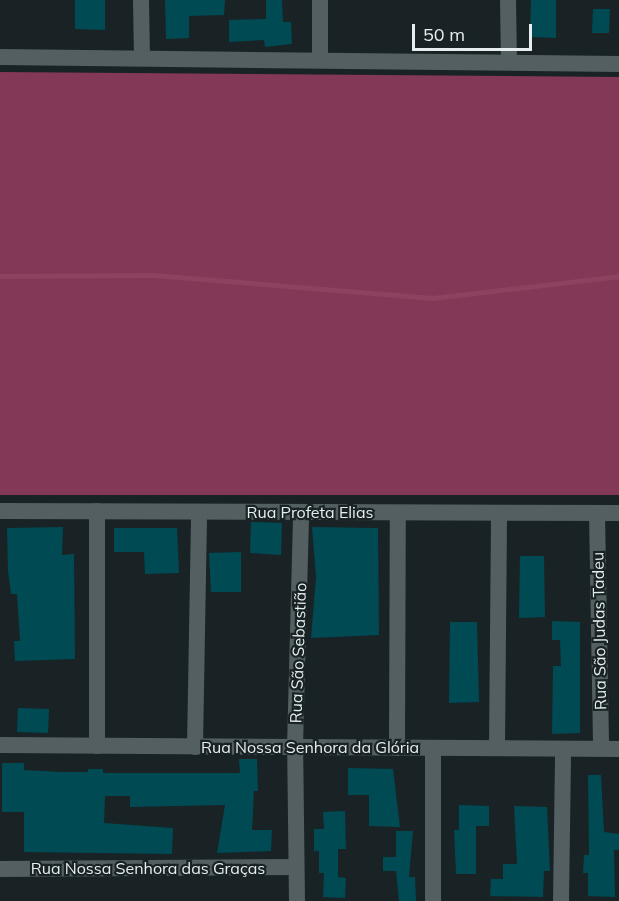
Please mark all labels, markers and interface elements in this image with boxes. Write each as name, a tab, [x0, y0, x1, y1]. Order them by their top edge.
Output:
scale bar	[415, 12, 535, 50]
text: 50 m	[423, 23, 465, 46]
street label: Rua Profeta Elias	[247, 502, 373, 522]
street label: Rua São Judas Tadeu	[588, 552, 610, 710]
street label: Rua São Sebastião	[286, 582, 310, 724]
street label: Rua Nossa Senhora da Glória	[201, 737, 419, 757]
street label: Rua Nossa Senhora das Graças	[31, 858, 265, 878]

